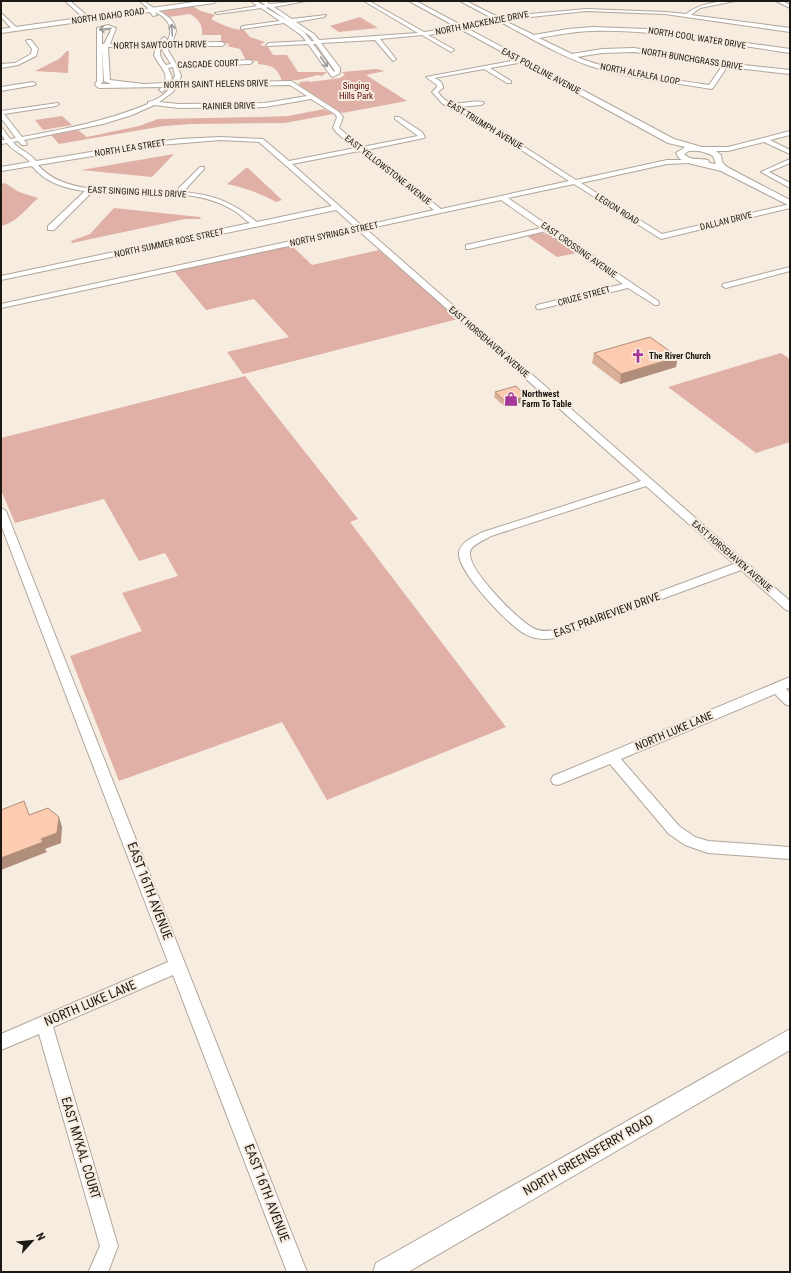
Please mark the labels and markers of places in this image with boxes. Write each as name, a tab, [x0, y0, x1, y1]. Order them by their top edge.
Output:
church icon: The River Church	[630, 348, 646, 364]
place label: The River Church	[649, 351, 711, 361]
place label: Northwest Farm To Table	[522, 389, 572, 409]
shop icon: Northwest Farm To Table	[503, 391, 519, 407]

